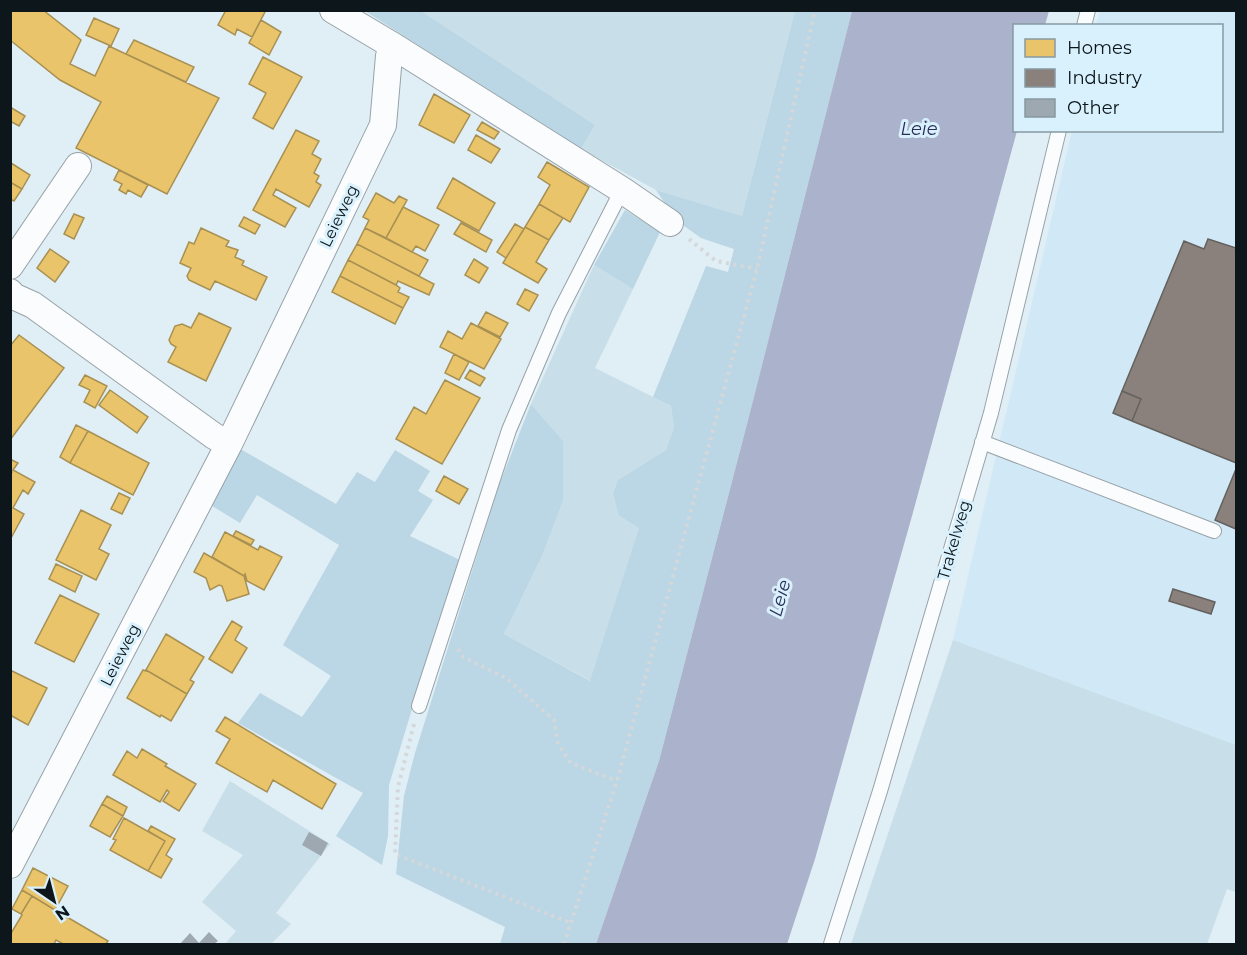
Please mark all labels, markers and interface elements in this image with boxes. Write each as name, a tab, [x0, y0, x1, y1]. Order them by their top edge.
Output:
legend	[1013, 24, 1223, 132]
text: Homes	[1067, 37, 1132, 59]
text: Industry	[1067, 67, 1142, 89]
text: Other	[1067, 97, 1120, 119]
water label: Leie	[900, 118, 938, 140]
street label: Leieweg	[316, 182, 362, 250]
street label: Trakelweg	[934, 498, 974, 582]
water label: Leie	[764, 577, 796, 619]
street label: Leieweg	[96, 621, 144, 689]
north arrow	[24, 871, 84, 931]
text: N	[52, 901, 73, 924]

